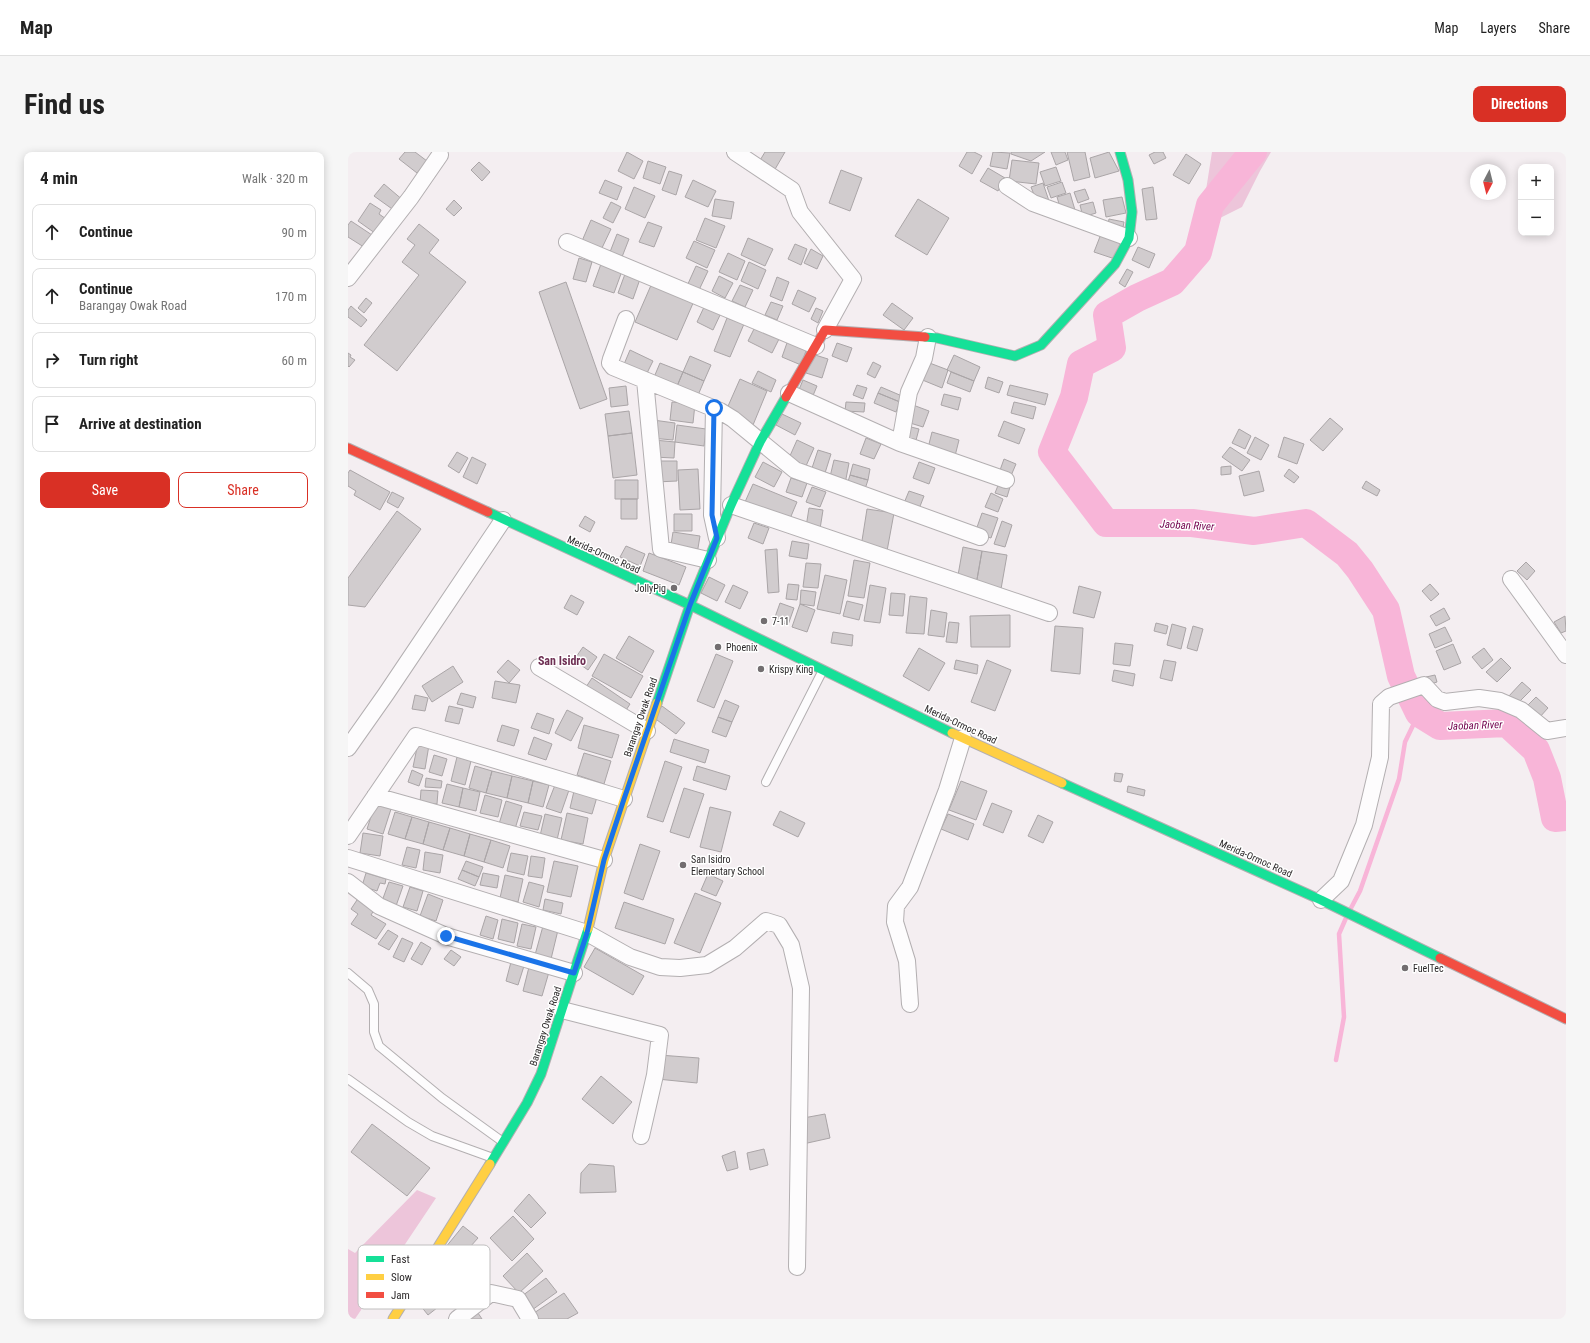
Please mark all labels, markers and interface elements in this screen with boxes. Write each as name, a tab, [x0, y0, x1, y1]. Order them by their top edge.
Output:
text: Map	[20, 16, 53, 39]
text: Map	[1434, 20, 1458, 36]
text: Layers	[1480, 20, 1517, 36]
text: Share	[1539, 20, 1570, 36]
button: Directions	[1473, 86, 1566, 122]
text: Find us	[24, 88, 105, 121]
north arrow	[1470, 164, 1506, 200]
map controls	[1518, 164, 1554, 236]
button: +	[1518, 164, 1554, 200]
text: 4 min	[40, 168, 78, 188]
text: Walk · 320 m	[242, 171, 308, 186]
button: −	[1518, 200, 1554, 236]
icon: ahead	[41, 221, 63, 243]
text: Continue	[79, 223, 133, 241]
text: 90 m	[281, 225, 307, 240]
text: Continue	[79, 280, 133, 298]
icon: ahead	[41, 285, 63, 307]
text: 170 m	[275, 289, 307, 304]
text: Barangay Owak Road	[79, 298, 187, 313]
icon: right	[41, 349, 63, 371]
text: Turn right	[79, 351, 138, 369]
text: 60 m	[281, 353, 307, 368]
route start	[705, 399, 723, 417]
icon: arrive	[41, 413, 63, 435]
text: Arrive at destination	[79, 415, 202, 433]
button: Save	[40, 472, 170, 508]
button: Share	[178, 472, 308, 508]
water label: Jaoban River	[1159, 518, 1215, 533]
street label: Merida-Ormoc Road	[566, 533, 642, 575]
place label: JollyPig	[635, 583, 666, 594]
marker: JollyPig	[669, 583, 679, 593]
marker: 7-11	[759, 616, 769, 626]
place label: 7-11	[772, 616, 789, 627]
marker: Phoenix	[713, 642, 723, 652]
place label: Phoenix	[726, 642, 758, 653]
district label: San Isidro	[538, 654, 586, 668]
marker: Krispy King	[756, 664, 766, 674]
place label: Krispy King	[769, 664, 813, 675]
street label: Barangay Owak Road	[622, 676, 659, 758]
street label: Merida-Ormoc Road	[923, 703, 999, 746]
water label: Jaoban River	[1448, 718, 1503, 733]
street label: Merida-Ormoc Road	[1218, 837, 1294, 879]
place label: San Isidro Elementary School	[691, 854, 764, 877]
marker: San Isidro Elementary School	[678, 860, 688, 870]
route end	[437, 927, 455, 945]
marker: FuelTec	[1400, 963, 1410, 973]
place label: FuelTec	[1413, 963, 1444, 974]
street label: Barangay Owak Road	[527, 985, 564, 1067]
legend	[358, 1245, 490, 1309]
text: Fast	[391, 1253, 410, 1266]
text: Slow	[391, 1271, 412, 1284]
text: Jam	[391, 1289, 410, 1302]

